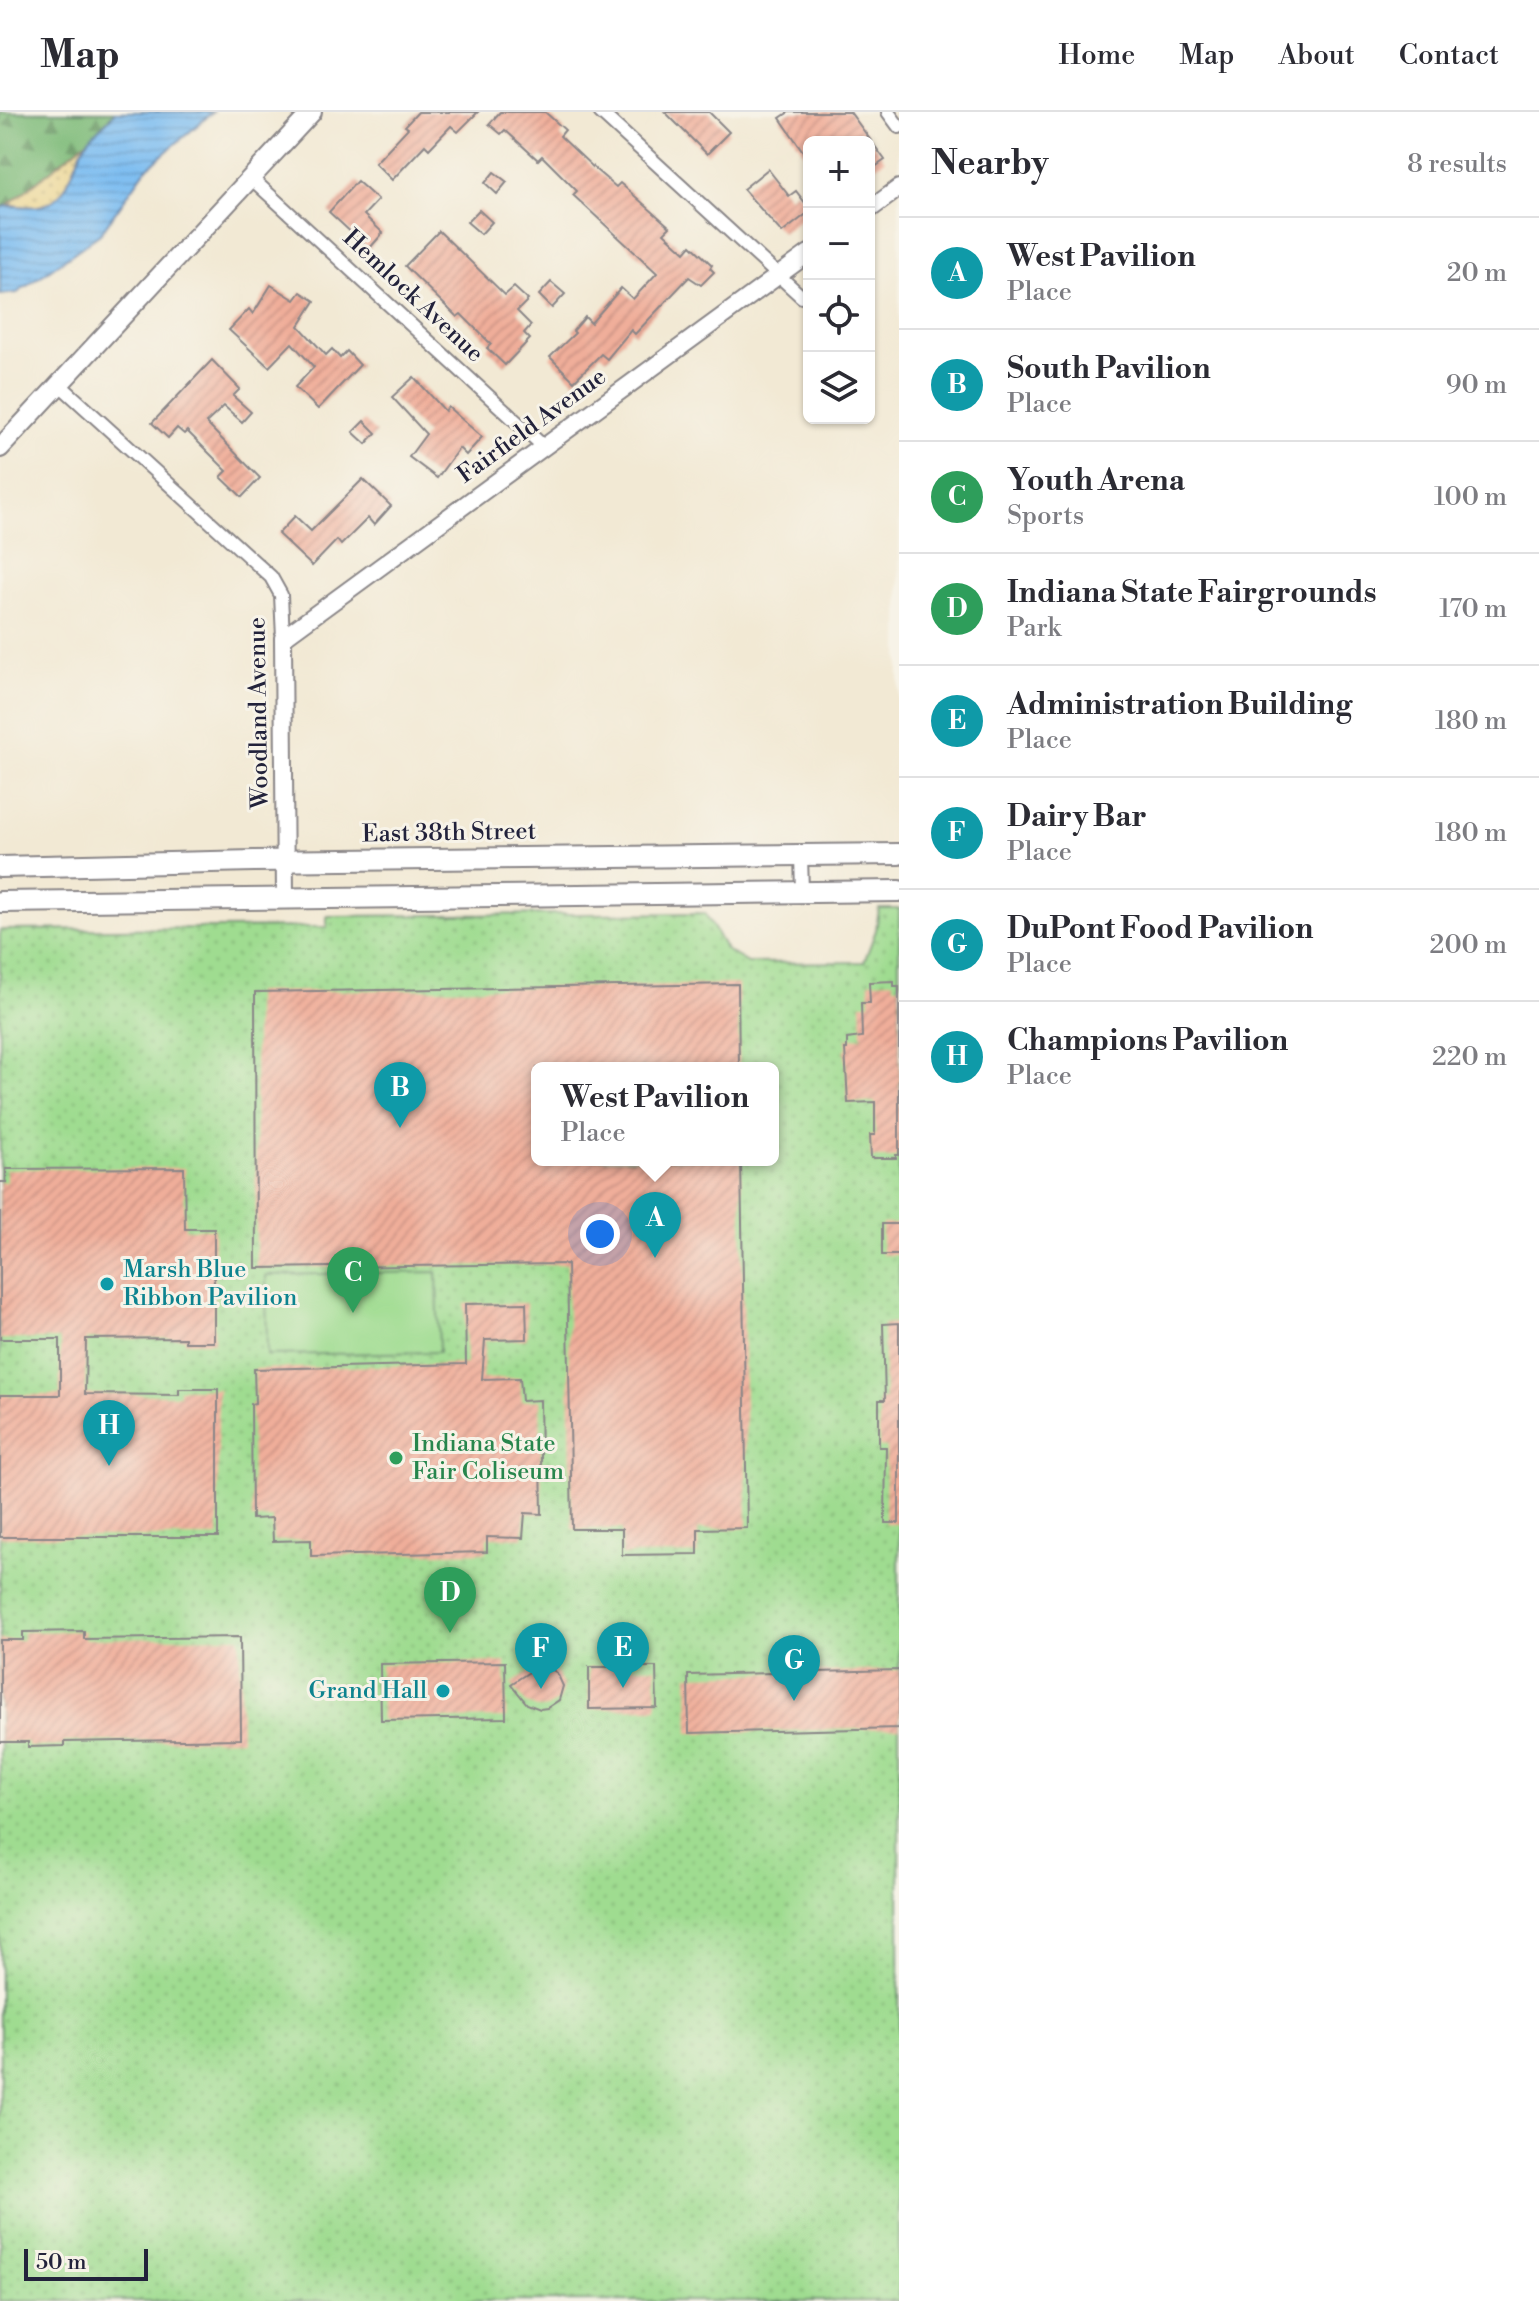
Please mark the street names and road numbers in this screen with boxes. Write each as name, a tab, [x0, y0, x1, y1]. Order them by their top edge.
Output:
street label: Hemlock Avenue	[336, 223, 490, 369]
street label: Fairfield Avenue	[452, 362, 612, 490]
street label: Woodland Avenue	[242, 617, 276, 810]
street label: East 38th Street	[362, 816, 537, 850]

